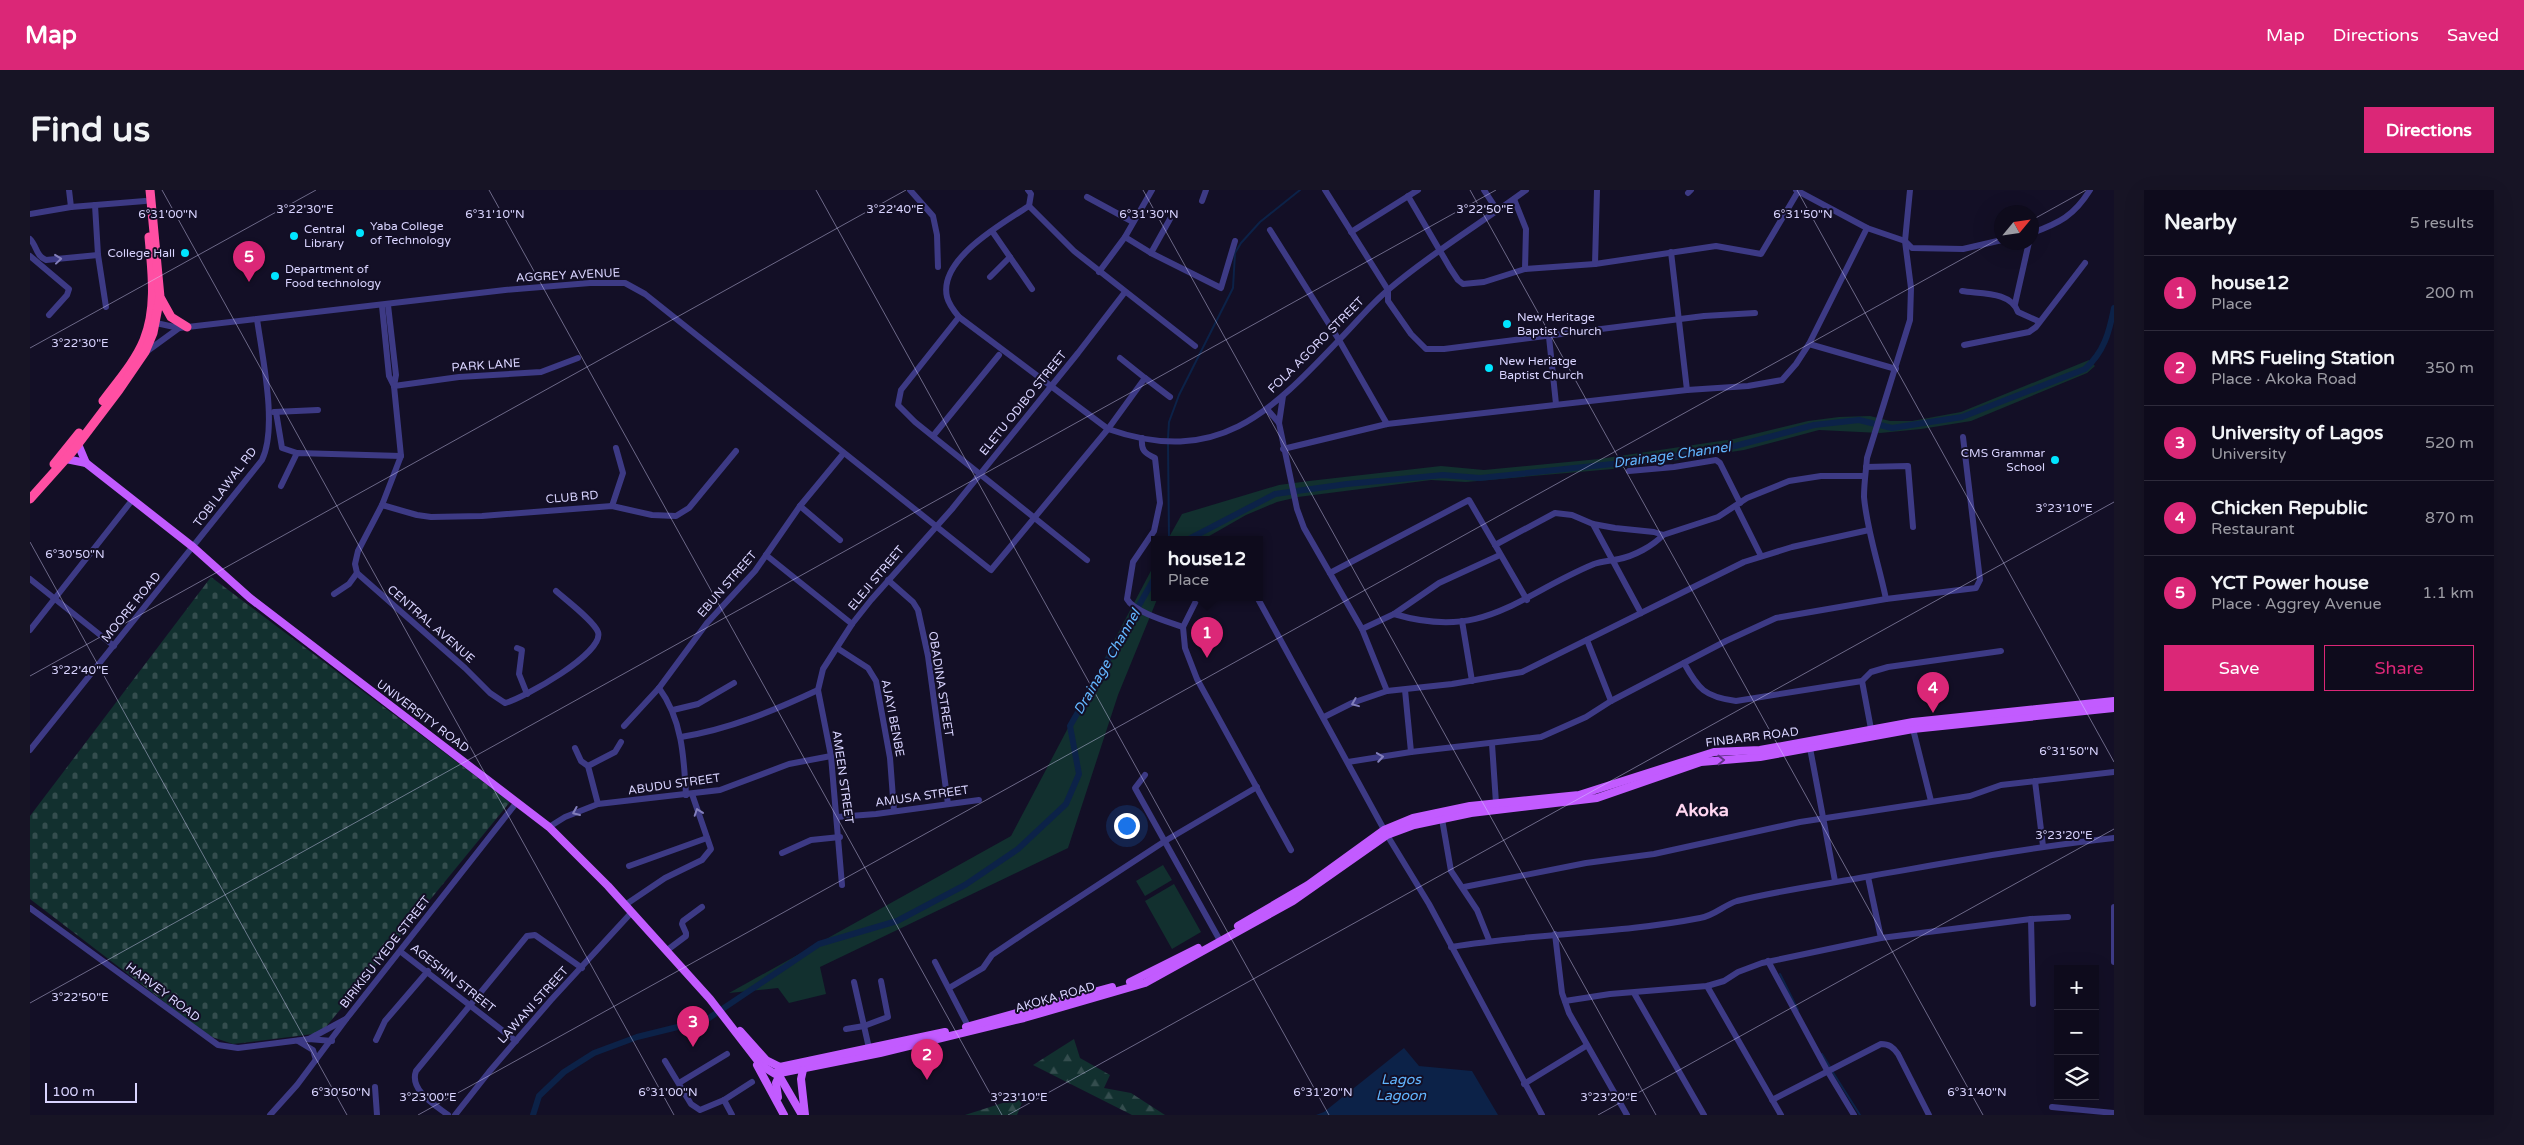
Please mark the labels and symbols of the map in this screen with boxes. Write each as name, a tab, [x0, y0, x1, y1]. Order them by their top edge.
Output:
text: 3°22'30"E	[276, 202, 334, 216]
text: 3°22'40"E	[866, 202, 924, 216]
text: 3°22'50"E	[1456, 202, 1514, 216]
north arrow	[1994, 205, 2039, 250]
text: 6°31'00"N	[138, 207, 198, 221]
text: 6°31'10"N	[465, 207, 525, 221]
text: 6°31'30"N	[1119, 207, 1179, 221]
text: 6°31'50"N	[1773, 207, 1833, 221]
place label: Yaba College of Technology	[370, 219, 451, 247]
place label: Central Library	[304, 222, 345, 250]
marker: Yaba College of Technology	[354, 227, 366, 239]
marker: Central Library	[288, 230, 300, 242]
pin: 5	[233, 241, 265, 282]
place label: College Hall	[108, 246, 175, 260]
marker: College Hall	[179, 247, 191, 259]
one-way arrow	[54, 254, 62, 265]
place label: Department of Food technology	[285, 262, 382, 290]
street label: AGGREY AVENUE	[515, 265, 621, 285]
marker: Department of Food technology	[269, 270, 281, 282]
street label: FOLA AGORO STREET	[1265, 294, 1367, 396]
place label: New Heritage Baptist Church	[1517, 310, 1602, 338]
marker: New Heritage Baptist Church	[1501, 318, 1513, 330]
text: 3°22'30"E	[51, 336, 109, 350]
street label: ELETU ODIBO STREET	[976, 347, 1070, 458]
place label: New Heriatge Baptist Church	[1499, 354, 1584, 382]
street label: PARK LANE	[451, 356, 521, 374]
marker: New Heriatge Baptist Church	[1483, 362, 1495, 374]
water label: Drainage Channel	[1612, 438, 1733, 472]
street label: TOBI LAWAL RD	[191, 444, 259, 530]
place label: CMS Grammar School	[1961, 446, 2045, 474]
marker: CMS Grammar School	[2049, 454, 2061, 466]
street label: CLUB RD	[545, 488, 599, 506]
text: 3°23'10"E	[2035, 501, 2093, 515]
street label: ELEJI STREET	[845, 542, 907, 613]
text: 6°30'50"N	[45, 547, 105, 561]
street label: EBUN STREET	[694, 547, 760, 620]
street label: MOORE ROAD	[98, 569, 164, 645]
street label: CENTRAL AVENUE	[384, 582, 478, 666]
water label: Drainage Channel	[1070, 605, 1145, 718]
pin: 1	[1191, 617, 1223, 658]
street label: OBADINA STREET	[926, 630, 956, 738]
text: 3°22'40"E	[51, 663, 109, 677]
pin: 4	[1917, 672, 1949, 713]
street label: UNIVERSITY ROAD	[374, 677, 472, 755]
street label: AJAYI BENBE	[879, 678, 907, 758]
one-way arrow	[1351, 696, 1360, 707]
street label: FINBARR ROAD	[1705, 724, 1799, 750]
street label: AMEEN STREET	[830, 729, 857, 825]
text: 6°31'50"N	[2039, 744, 2099, 758]
one-way arrow	[1376, 752, 1384, 763]
one-way arrow	[1718, 755, 1725, 765]
street label: ABUDU STREET	[627, 770, 722, 797]
street label: AMUSA STREET	[874, 782, 970, 810]
district label: Akoka	[1675, 799, 1729, 821]
one-way arrow	[572, 806, 581, 817]
one-way arrow	[693, 808, 703, 817]
your location	[1114, 813, 1140, 839]
text: 3°23'20"E	[2035, 828, 2093, 842]
street label: BIRIKISU IYEDE STREET	[337, 892, 434, 1011]
street label: AGESHIN STREET	[408, 941, 499, 1016]
street label: HARVEY ROAD	[123, 960, 203, 1024]
street label: LAWANI STREET	[495, 963, 572, 1046]
street label: AKOKA ROAD	[1014, 979, 1096, 1015]
text: 3°22'50"E	[51, 990, 109, 1004]
pin: 3	[677, 1006, 709, 1047]
pin: 2	[911, 1039, 943, 1080]
water label: Lagos Lagoon	[1376, 1071, 1427, 1104]
scale bar	[45, 1080, 138, 1103]
text: 6°30'50"N	[311, 1085, 371, 1099]
text: 6°31'00"N	[638, 1085, 698, 1099]
text: 6°31'20"N	[1293, 1085, 1353, 1099]
text: 6°31'40"N	[1947, 1085, 2007, 1099]
text: 3°23'00"E	[399, 1090, 457, 1104]
text: 3°23'10"E	[990, 1090, 1048, 1104]
text: 3°23'20"E	[1580, 1090, 1638, 1104]

